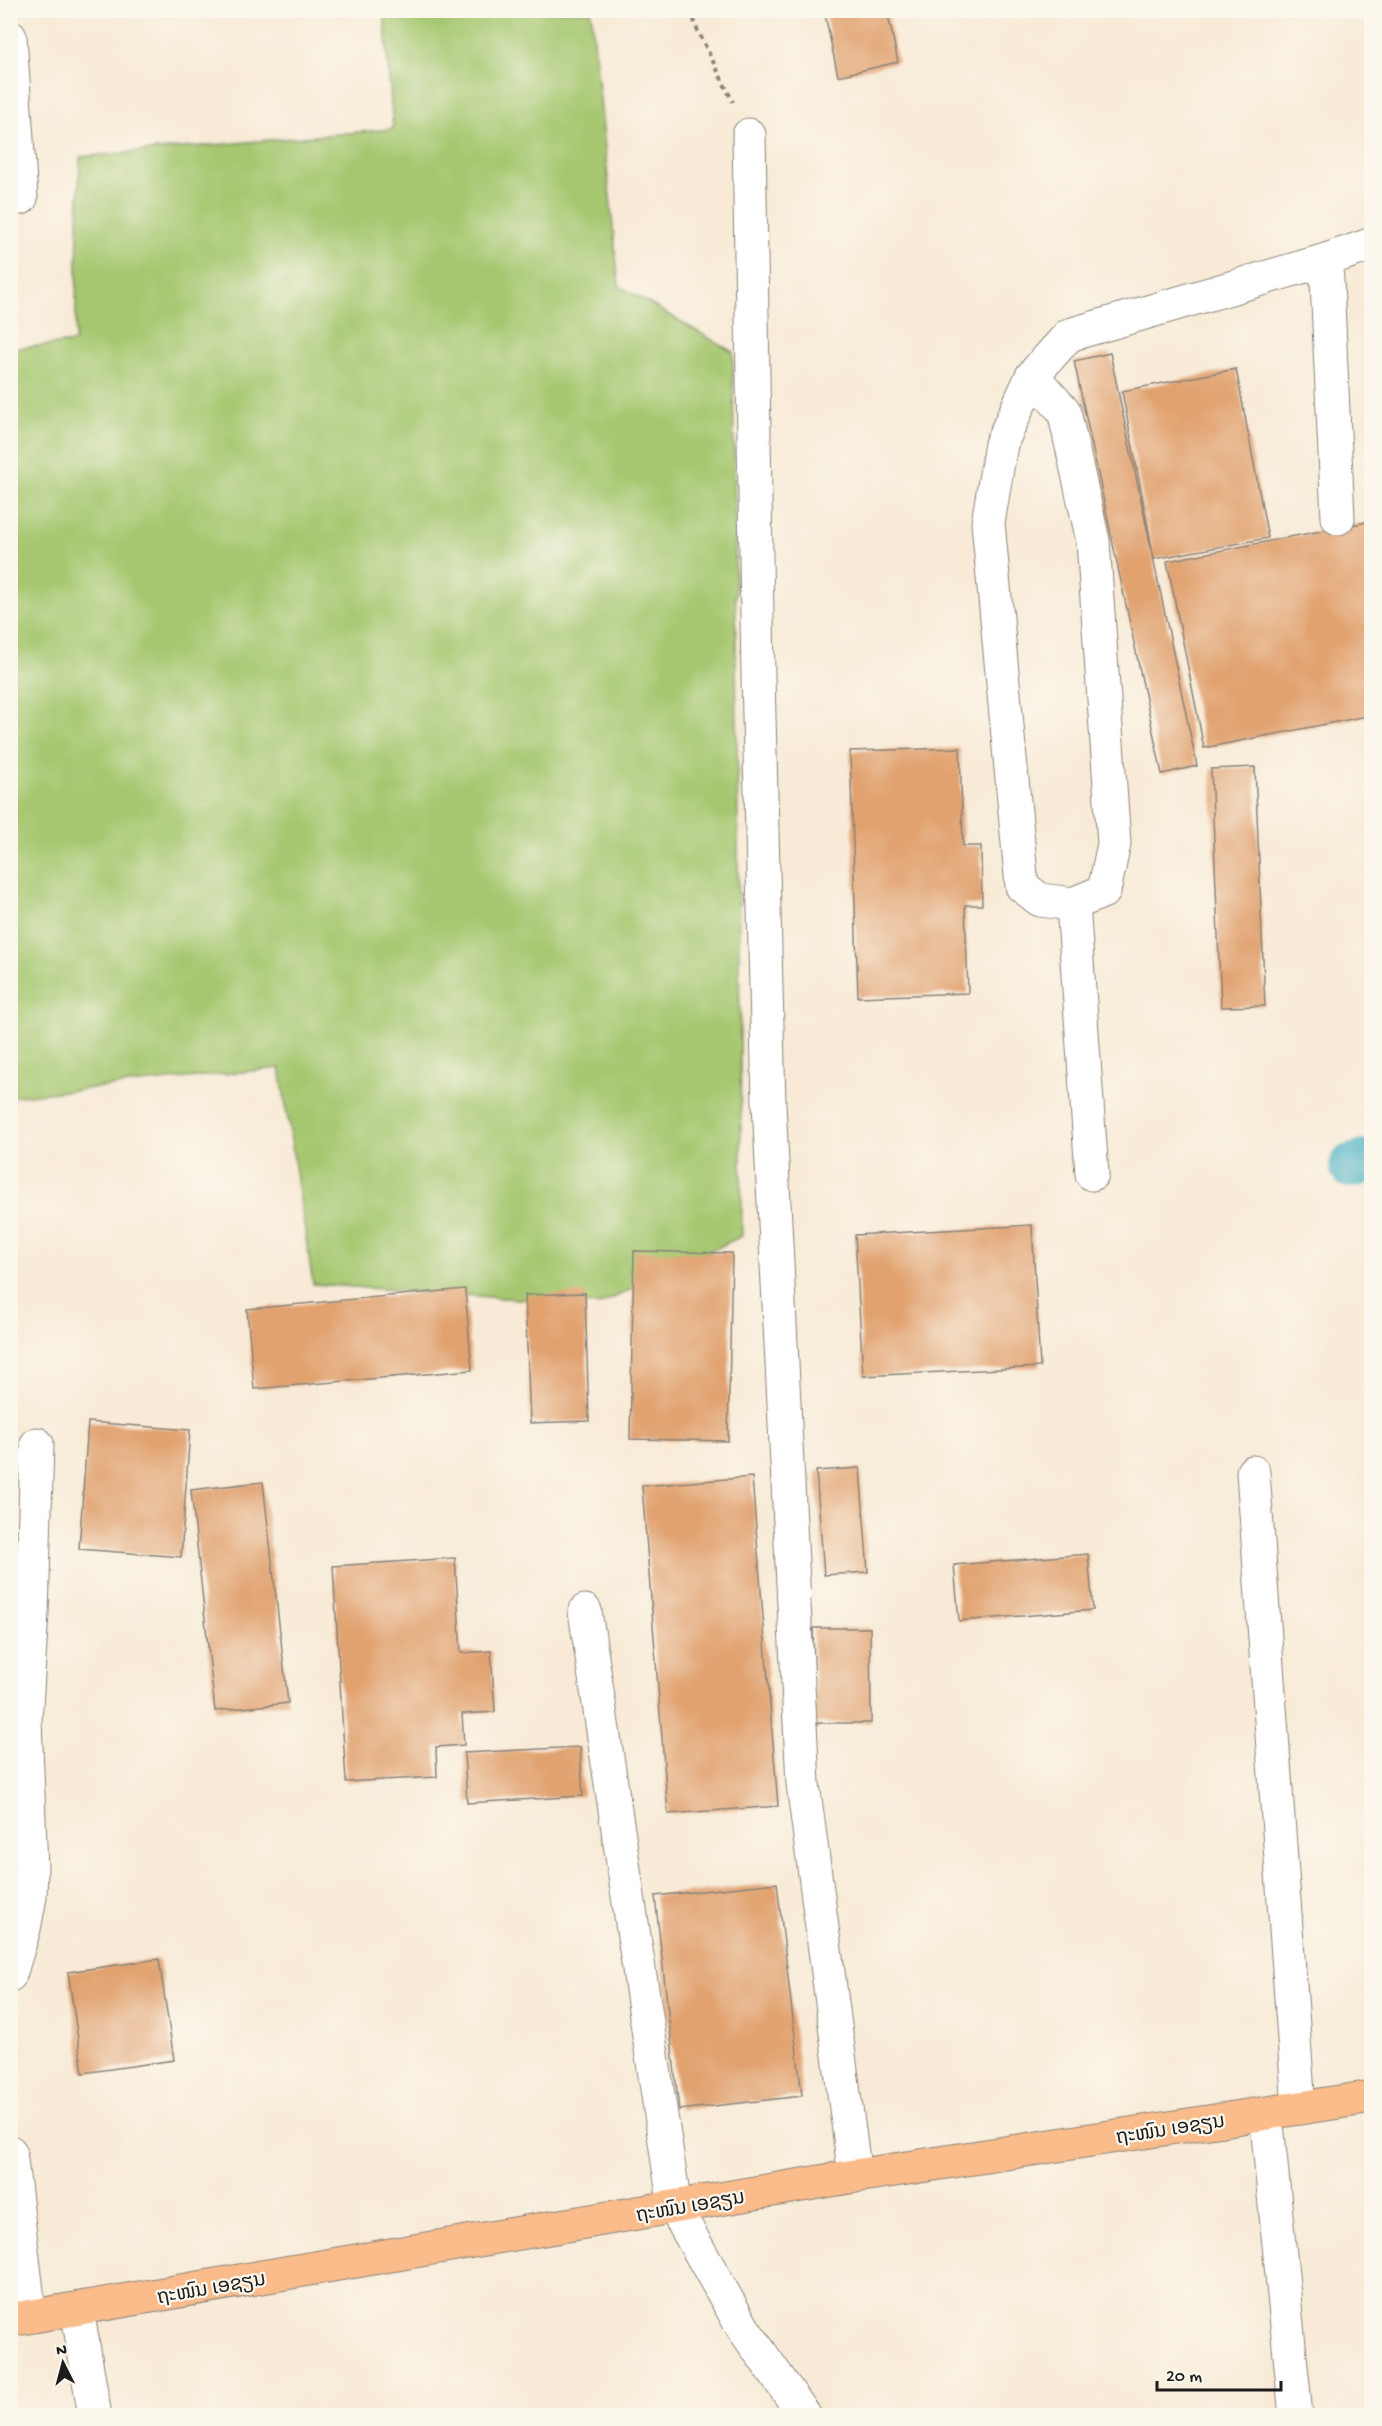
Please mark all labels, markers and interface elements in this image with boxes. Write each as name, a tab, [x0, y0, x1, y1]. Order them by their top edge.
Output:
street label: ຖະໜົນ ເອຊຽນ	[1114, 2110, 1227, 2151]
street label: ຖະໜົນ ເອຊຽນ	[634, 2187, 747, 2229]
street label: ຖະໜົນ ເອຊຽນ	[155, 2269, 268, 2311]
north arrow	[33, 2333, 93, 2393]
text: N	[56, 2342, 69, 2362]
scale bar	[1157, 2354, 1282, 2392]
text: 20 m	[1166, 2367, 1202, 2388]

